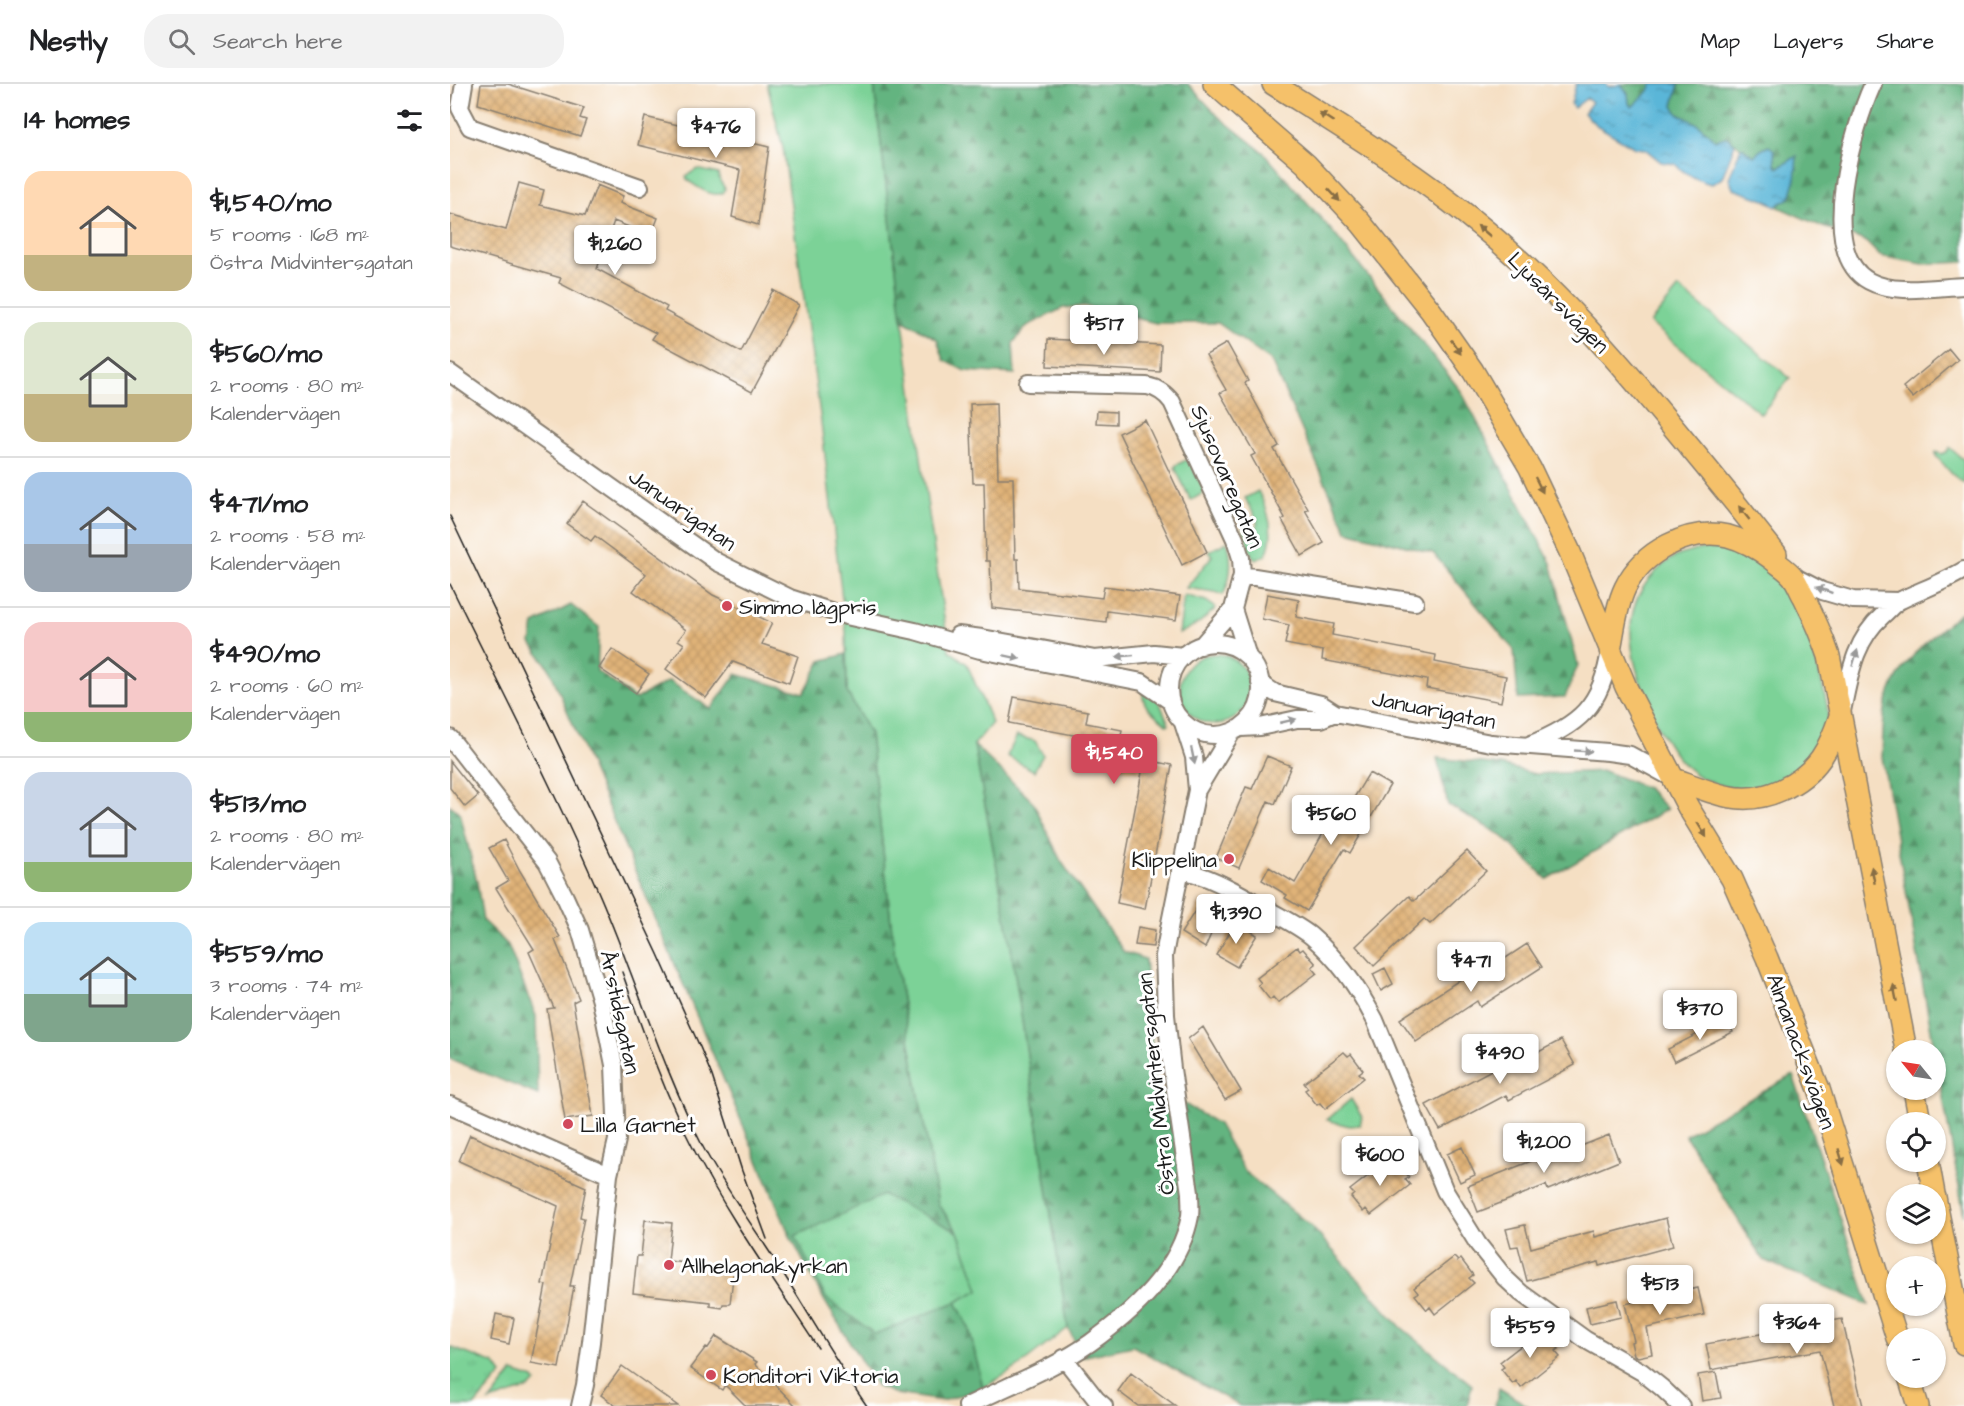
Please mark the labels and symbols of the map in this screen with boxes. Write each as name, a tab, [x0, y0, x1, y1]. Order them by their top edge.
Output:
pin: $476	[680, 108, 752, 159]
one-way arrow	[1318, 112, 1334, 123]
one-way arrow	[1327, 187, 1340, 202]
one-way arrow	[1476, 224, 1492, 237]
pin: $1,260	[566, 225, 664, 276]
street label: Ljusårsvägen	[1499, 245, 1616, 362]
pin: $517	[1068, 305, 1140, 356]
one-way arrow	[1450, 338, 1462, 354]
street label: Sjusovaregatan	[1182, 400, 1271, 553]
street label: Januarigatan	[621, 462, 742, 560]
one-way arrow	[1533, 476, 1543, 494]
one-way arrow	[1737, 505, 1750, 521]
one-way arrow	[1814, 585, 1832, 595]
place label: Simmo lågpris	[739, 592, 877, 624]
marker: Simmo lågpris	[720, 599, 734, 613]
one-way arrow	[1851, 649, 1860, 667]
one-way arrow	[1116, 651, 1135, 661]
one-way arrow	[1003, 653, 1022, 662]
street label: Januarigatan	[1369, 683, 1498, 739]
one-way arrow	[1279, 716, 1297, 726]
pin: $1,540	[1065, 734, 1163, 785]
one-way arrow	[1574, 746, 1593, 755]
one-way arrow	[1189, 747, 1198, 766]
pin: $560	[1295, 795, 1367, 846]
one-way arrow	[1696, 822, 1707, 838]
place label: Klippelina	[1132, 845, 1217, 876]
marker: Klippelina	[1222, 852, 1236, 866]
one-way arrow	[1868, 865, 1877, 884]
pin: $1,390	[1187, 894, 1285, 945]
pin: $471	[1435, 942, 1507, 993]
street label: Årstidsgatan	[590, 948, 648, 1077]
street label: Almanacksvägen	[1757, 969, 1843, 1134]
street label: Östra Midvintersgatan	[1129, 971, 1185, 1196]
one-way arrow	[1891, 983, 1900, 1002]
pin: $370	[1664, 990, 1736, 1041]
pin: $490	[1464, 1034, 1536, 1085]
north arrow	[1886, 1040, 1946, 1100]
place label: Lilla Garnet	[580, 1110, 696, 1141]
marker: Lilla Garnet	[561, 1117, 575, 1131]
pin: $1,200	[1495, 1123, 1593, 1174]
pin: $600	[1344, 1136, 1416, 1187]
one-way arrow	[1837, 1148, 1846, 1166]
place label: Allhelgonakyrkan	[681, 1251, 848, 1283]
marker: Allhelgonakyrkan	[662, 1258, 676, 1272]
pin: $513	[1624, 1265, 1696, 1316]
pin: $364	[1761, 1304, 1833, 1355]
pin: $559	[1494, 1308, 1566, 1359]
place label: Konditori Viktoria	[723, 1361, 898, 1392]
marker: Konditori Viktoria	[704, 1368, 718, 1382]

